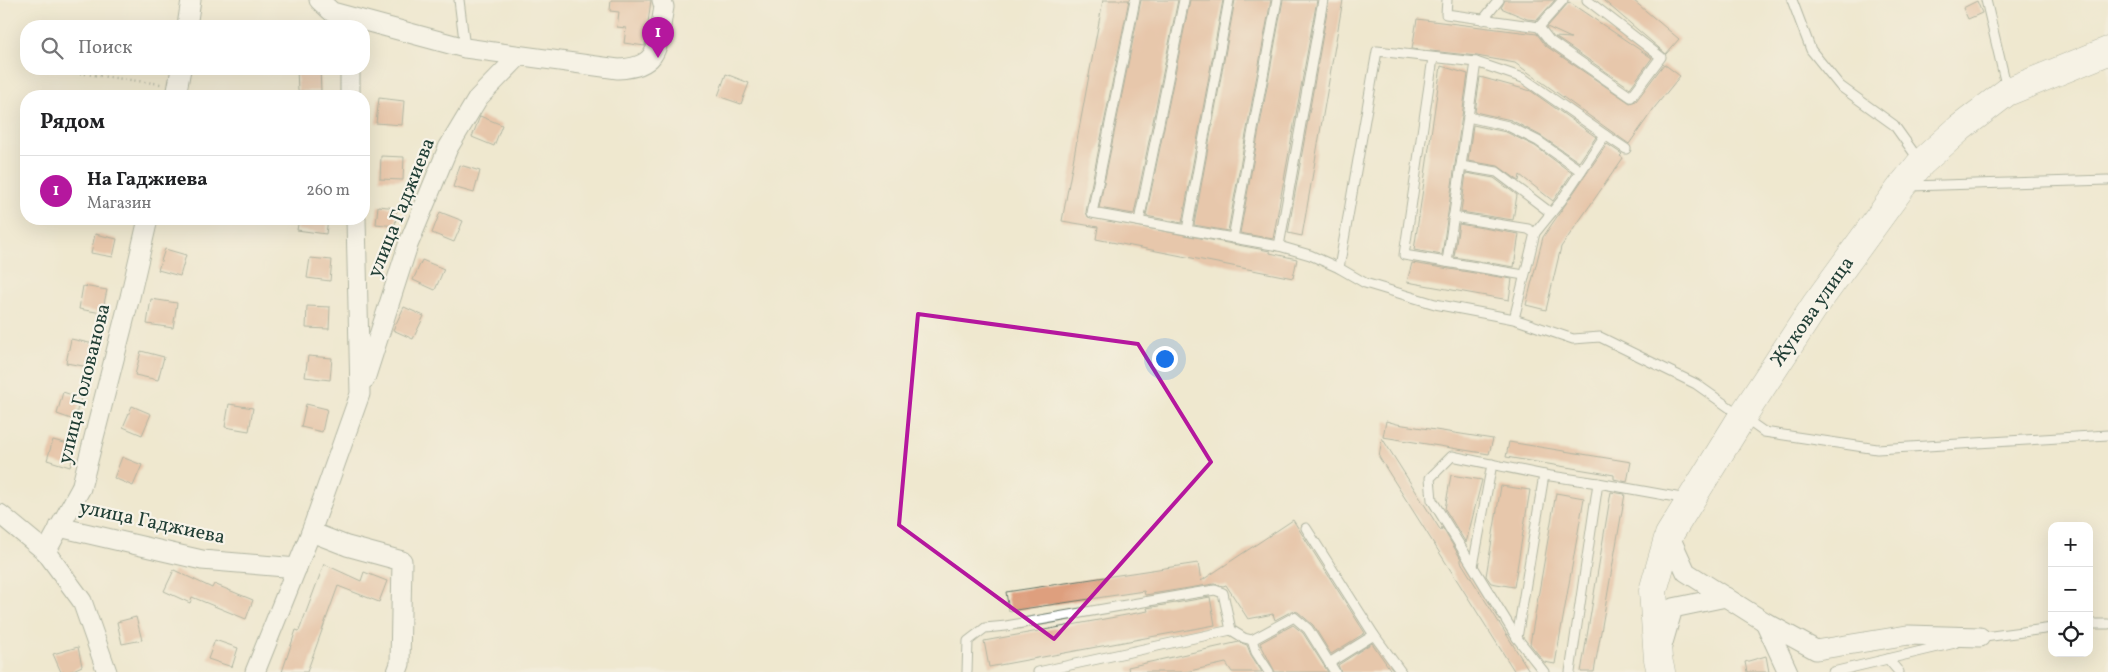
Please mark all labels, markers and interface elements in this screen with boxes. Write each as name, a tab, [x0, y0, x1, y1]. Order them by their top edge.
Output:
pin: 1	[642, 17, 674, 58]
search box	[20, 20, 370, 75]
icon: search	[38, 34, 66, 62]
text: Поиск	[78, 35, 132, 61]
text: Рядом	[40, 108, 105, 137]
street label: улица Гаджиева	[361, 134, 443, 282]
text: На Гаджиева	[87, 167, 208, 193]
text: 1	[53, 180, 59, 202]
text: 260 m	[306, 180, 350, 202]
text: Магазин	[87, 193, 151, 215]
street label: Жукова улица	[1765, 251, 1861, 373]
street label: улица Голованова	[51, 301, 119, 467]
your location	[1152, 346, 1178, 372]
street label: улица Гаджиева	[76, 494, 228, 552]
map controls	[2048, 522, 2093, 657]
button: +	[2048, 522, 2093, 567]
button: −	[2048, 567, 2093, 612]
button: locate	[2048, 612, 2093, 657]

